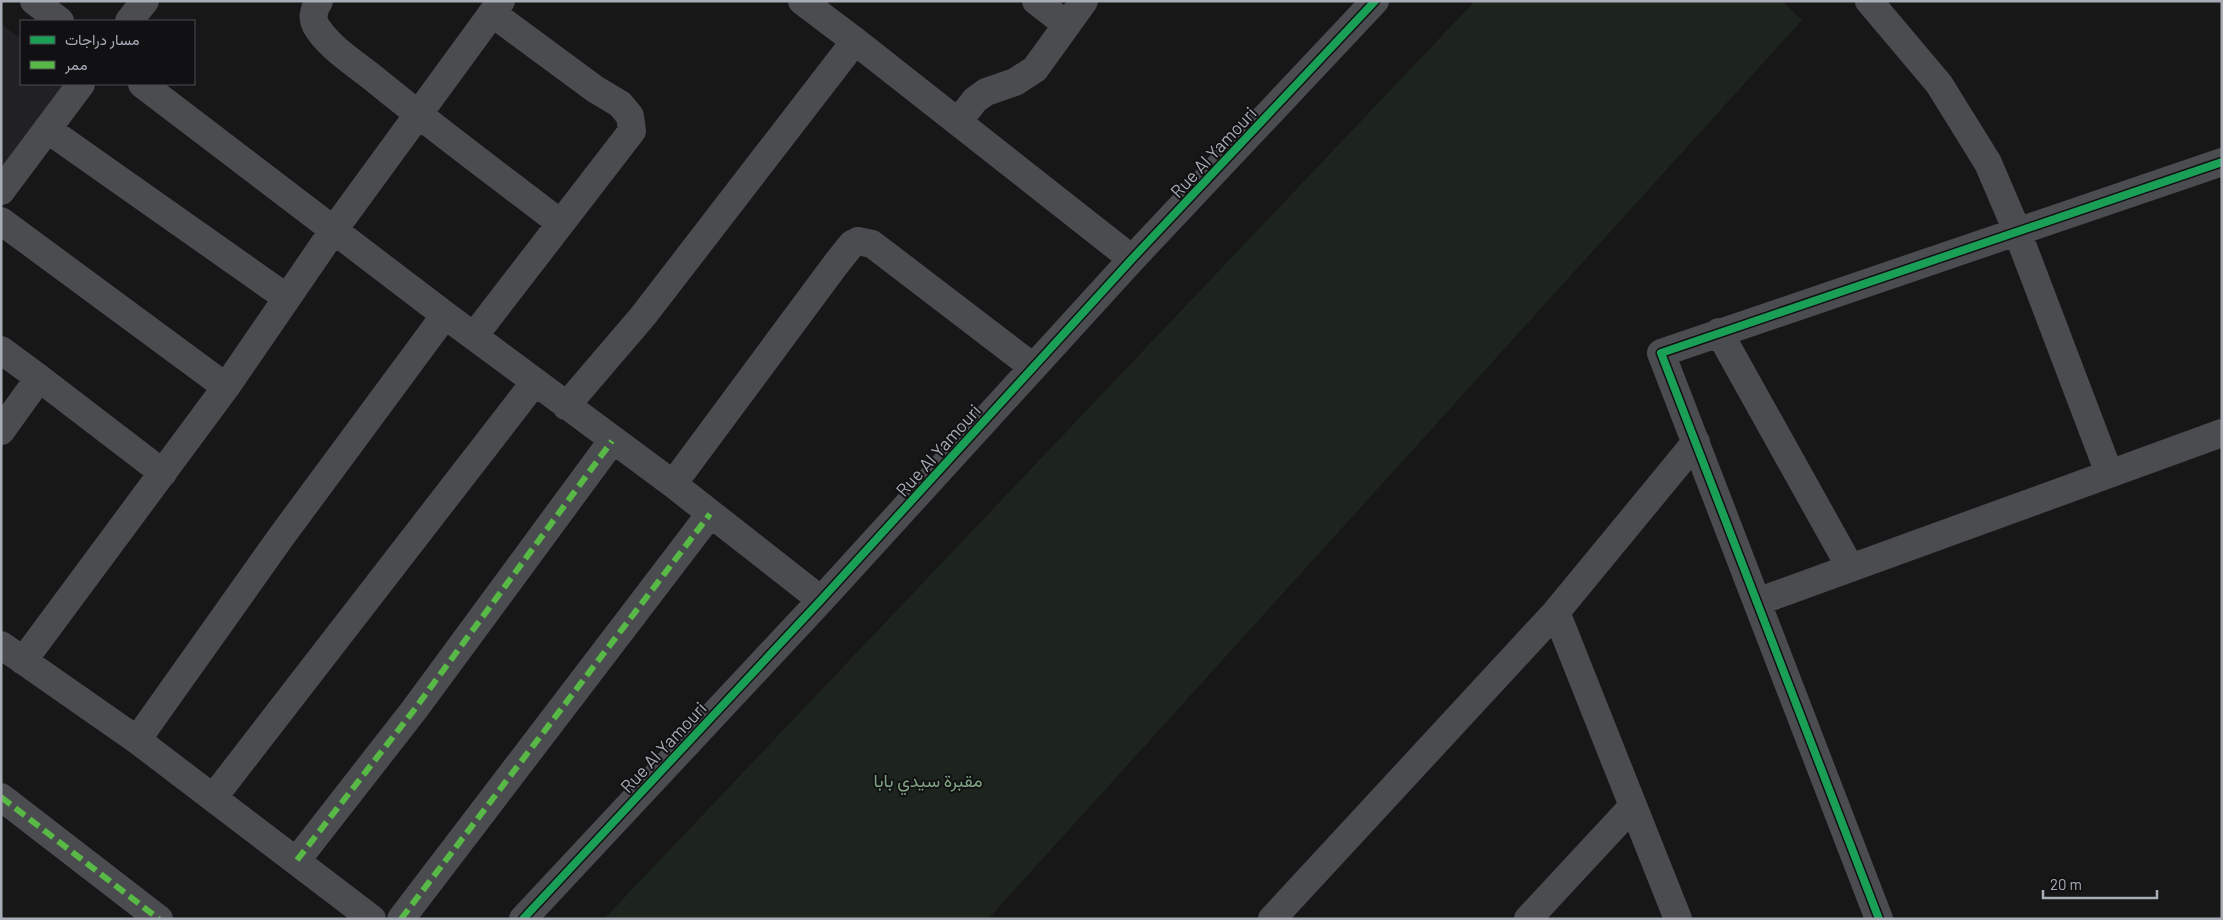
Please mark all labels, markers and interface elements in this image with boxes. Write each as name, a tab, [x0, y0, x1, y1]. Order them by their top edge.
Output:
legend	[20, 20, 195, 85]
text: مسار دراجات	[65, 30, 140, 49]
text: ممر	[64, 55, 87, 74]
street label: Rue Al Yamouri	[1165, 102, 1261, 202]
street label: Rue Al Yamouri	[891, 399, 985, 501]
street label: Rue Al Yamouri	[615, 697, 711, 797]
park label: مقبرة سيدي بابا	[874, 769, 982, 796]
scale bar	[2043, 868, 2157, 900]
text: 20 m	[2050, 875, 2082, 893]

